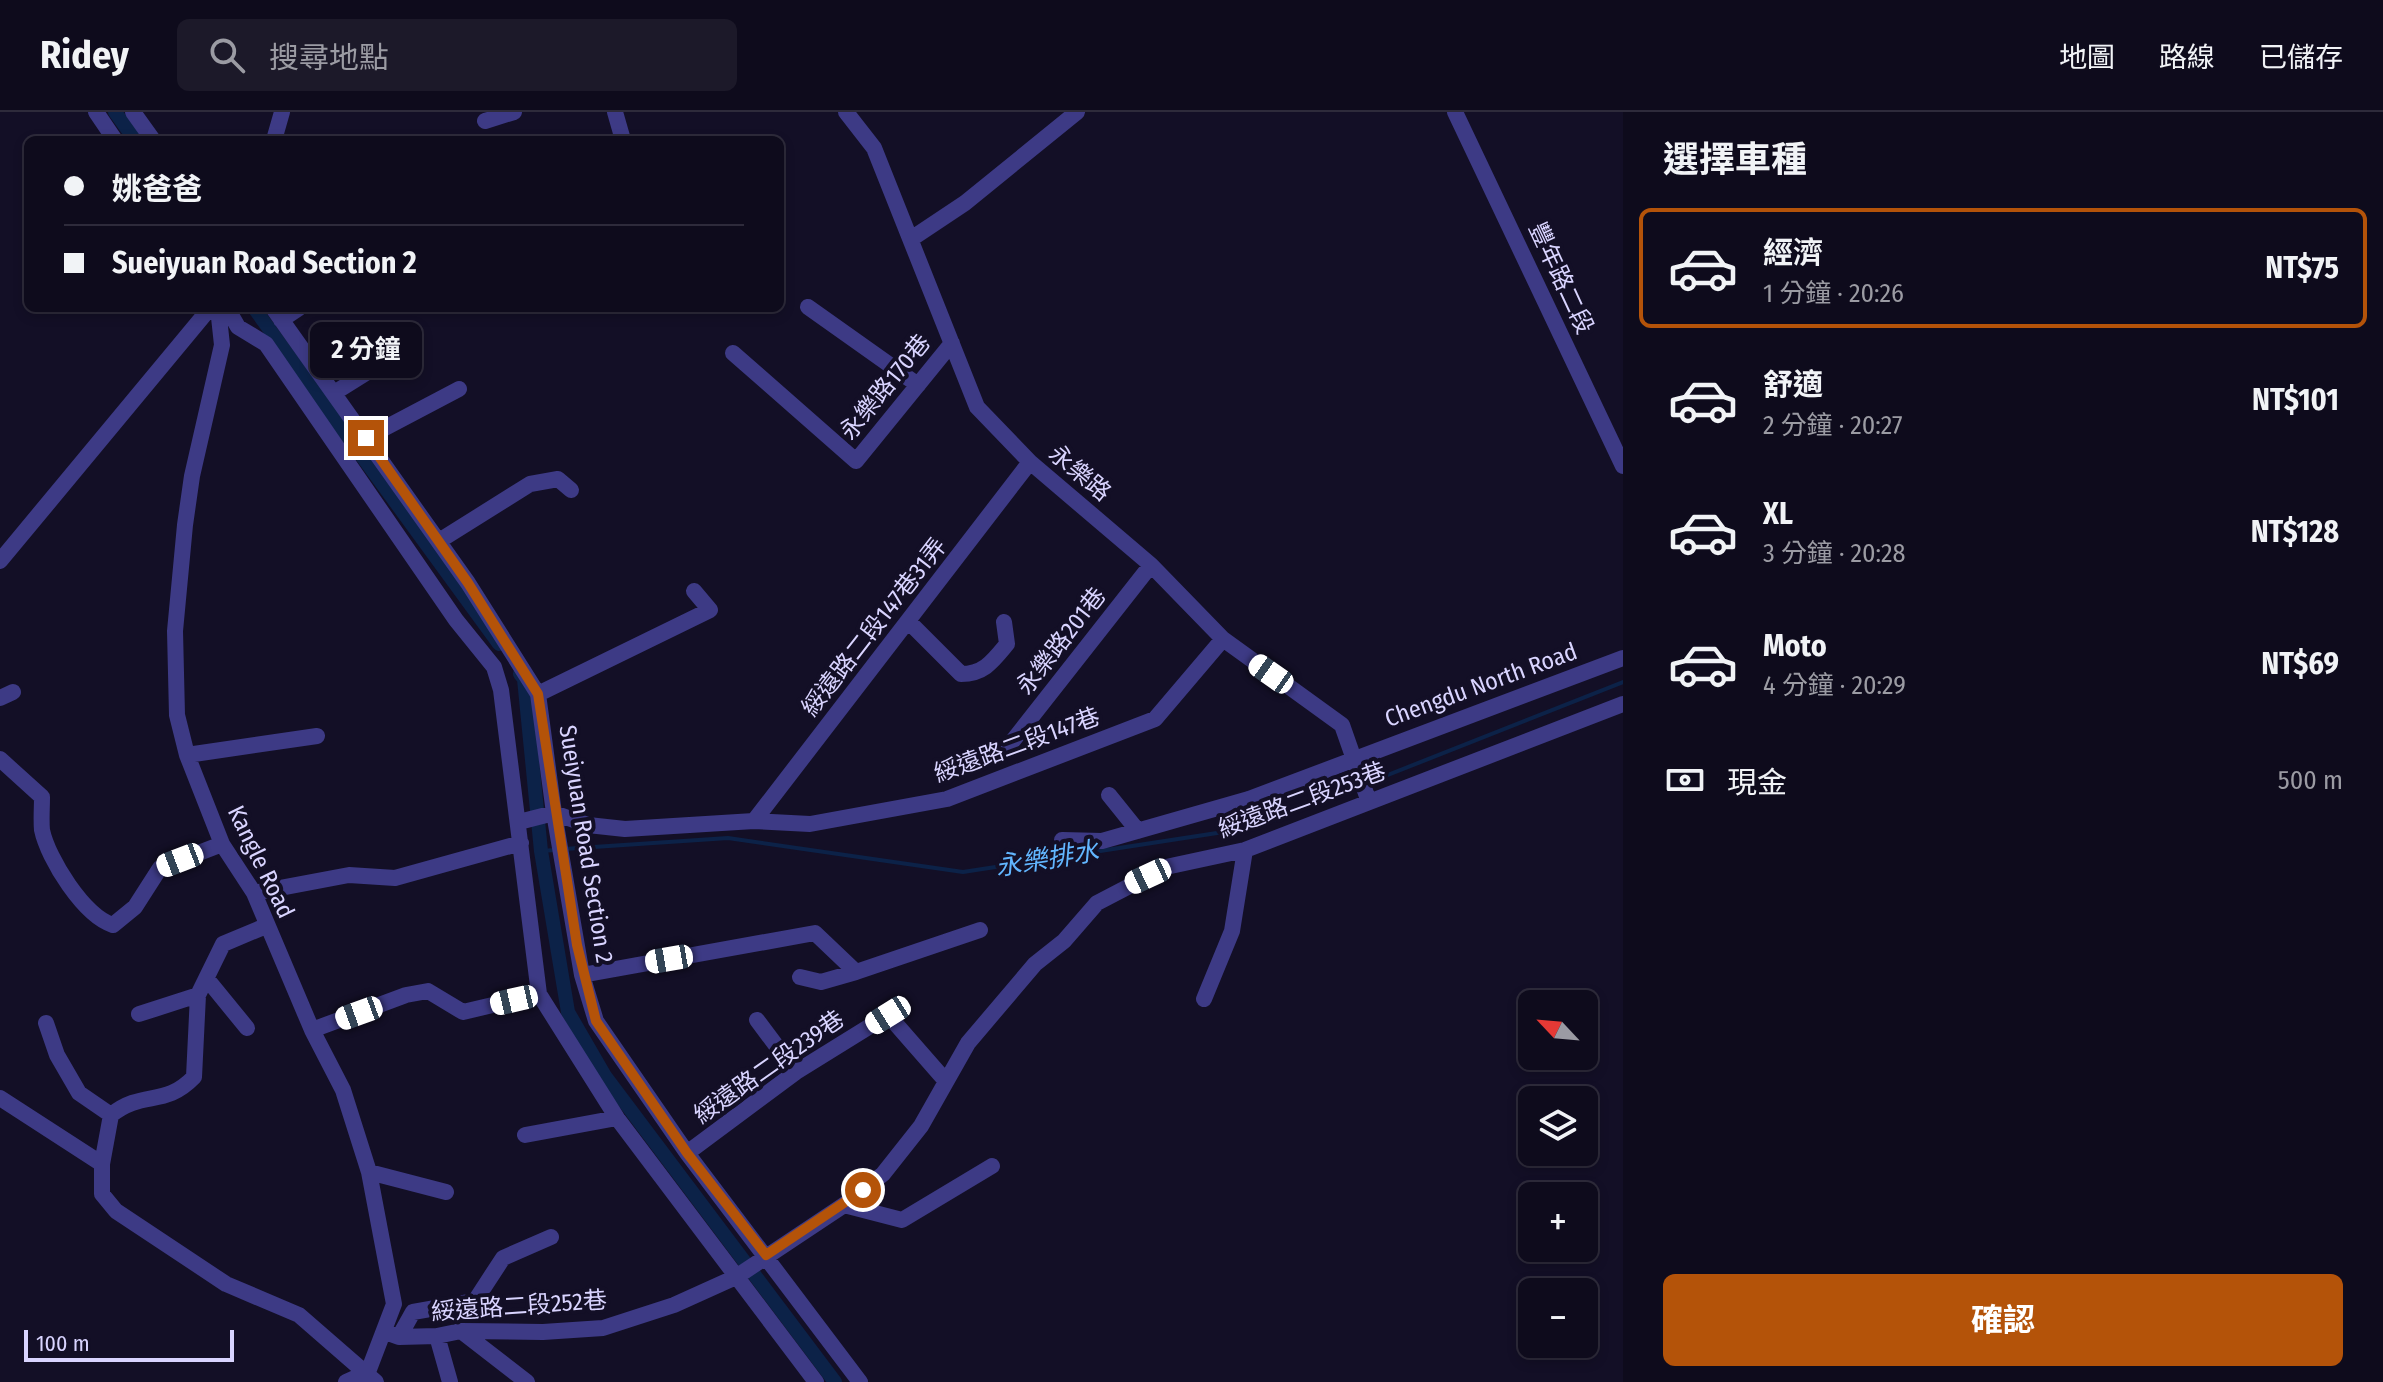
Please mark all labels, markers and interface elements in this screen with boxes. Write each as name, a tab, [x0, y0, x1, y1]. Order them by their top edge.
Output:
search box	[177, 19, 737, 91]
text: Ridey	[40, 32, 129, 78]
icon: search	[205, 33, 249, 77]
text: 搜尋地點	[269, 40, 389, 76]
text: 地圖	[2059, 41, 2115, 74]
text: 路線	[2159, 41, 2215, 74]
text: 已儲存	[2259, 41, 2343, 74]
text: 選擇車種	[1663, 138, 1807, 182]
text: 姚爸爸	[112, 171, 202, 207]
street label: 豐年路二段	[1523, 218, 1599, 338]
icon: car	[1667, 232, 1739, 304]
text: 經濟	[1763, 235, 1823, 271]
text: Sueiyuan Road Section 2	[112, 245, 417, 281]
text: NT$75	[2265, 250, 2339, 286]
text: 1 分鐘 · 20:26	[1763, 278, 1904, 309]
callout: 2 分鐘	[310, 322, 422, 378]
street label: 永樂路170巷	[834, 329, 936, 445]
text: 2 分鐘	[331, 334, 401, 365]
icon: car	[1667, 364, 1739, 436]
text: 舒適	[1763, 367, 1823, 403]
text: NT$101	[2252, 382, 2339, 418]
text: 2 分鐘 · 20:27	[1763, 410, 1903, 441]
route end	[348, 420, 384, 456]
street label: 永樂路	[1043, 439, 1117, 507]
icon: car	[1667, 496, 1739, 568]
text: XL	[1763, 496, 1793, 532]
text: NT$128	[2251, 514, 2339, 550]
street label: 綏遠路二段147巷31弄	[796, 533, 952, 721]
text: 3 分鐘 · 20:28	[1763, 538, 1906, 569]
street label: 永樂路201巷	[1011, 582, 1111, 700]
icon: car	[1667, 628, 1739, 700]
text: Moto	[1763, 628, 1827, 664]
street label: Chengdu North Road	[1381, 637, 1581, 733]
text: NT$69	[2261, 646, 2339, 682]
car	[1244, 650, 1298, 698]
text: 4 分鐘 · 20:29	[1763, 670, 1906, 701]
street label: 綏遠路二段147巷	[930, 702, 1104, 788]
street label: Sueiyuan Road Section 2	[553, 723, 619, 965]
street label: 綏遠路二段253巷	[1214, 757, 1390, 843]
icon: cash	[1663, 758, 1707, 802]
text: 現金	[1727, 765, 1787, 801]
text: 500 m	[2278, 765, 2343, 796]
street label: Kangle Road	[222, 801, 300, 923]
water label: 永樂排水	[993, 835, 1102, 882]
car	[153, 840, 207, 880]
car	[1121, 855, 1175, 897]
car	[643, 943, 695, 975]
car	[488, 983, 540, 1017]
north arrow	[1518, 990, 1598, 1070]
map controls	[1518, 990, 1598, 1358]
car	[861, 992, 915, 1038]
car	[332, 994, 386, 1032]
street label: 綏遠路二段239巷	[689, 1005, 849, 1129]
button: layers	[1518, 1086, 1598, 1166]
route start	[845, 1172, 881, 1208]
button: +	[1518, 1182, 1598, 1262]
button: 確認	[1663, 1274, 2343, 1366]
button: −	[1518, 1278, 1598, 1358]
street label: 綏遠路二段252巷	[430, 1286, 608, 1326]
scale bar	[24, 1326, 234, 1362]
text: 100 m	[36, 1330, 90, 1357]

